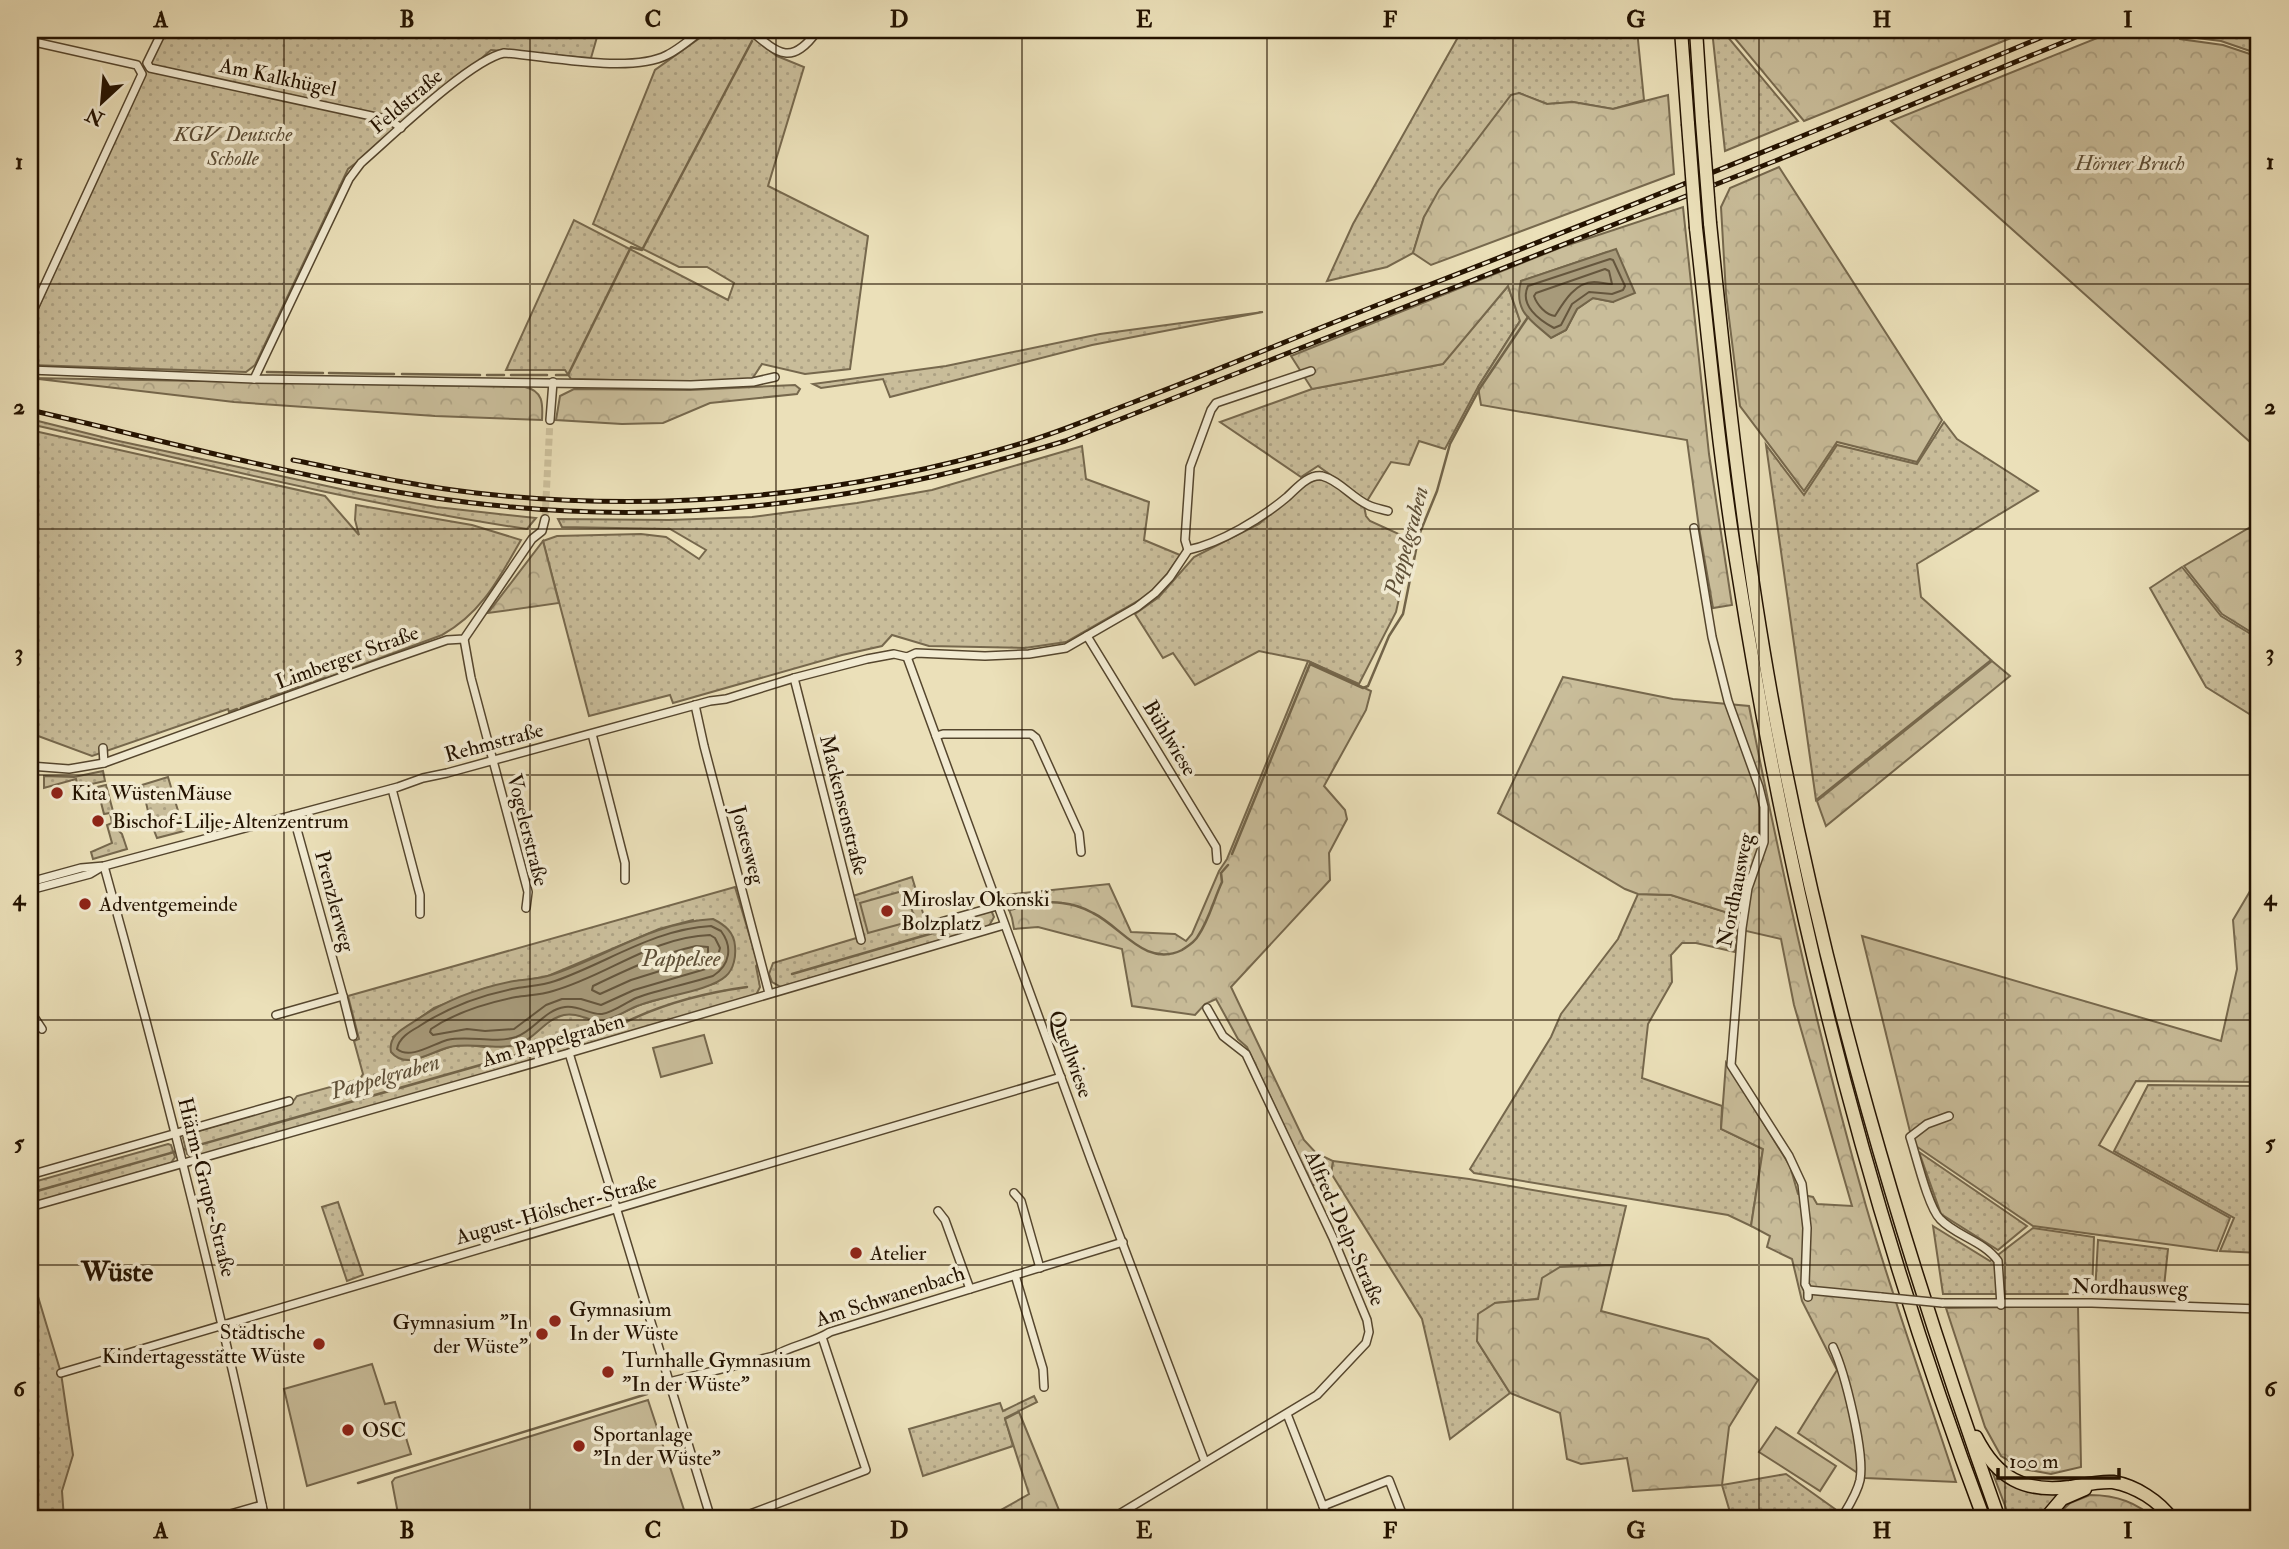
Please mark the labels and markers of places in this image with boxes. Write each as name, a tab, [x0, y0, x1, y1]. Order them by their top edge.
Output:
place label: Kita WüstenMäuse	[71, 780, 232, 807]
marker: Kita WüstenMäuse	[49, 785, 65, 801]
place label: Bischof-Lilje-Altenzentrum	[112, 808, 349, 835]
marker: Bischof-Lilje-Altenzentrum	[90, 813, 106, 829]
place label: Miroslav Okonski Bolzplatz	[901, 886, 1050, 937]
place label: Adventgemeinde	[98, 891, 238, 918]
marker: Adventgemeinde	[77, 896, 93, 912]
marker: Miroslav Okonski Bolzplatz	[879, 903, 895, 919]
place label: Atelier	[869, 1240, 927, 1267]
marker: Atelier	[848, 1245, 864, 1261]
place label: Gymnasium In der Wüste	[569, 1296, 678, 1347]
place label: Gymnasium "In der Wüste"	[393, 1309, 528, 1360]
marker: Gymnasium In der Wüste	[547, 1313, 563, 1329]
place label: Städtische Kindertagesstätte Wüste	[102, 1319, 305, 1370]
marker: Gymnasium "In der Wüste"	[534, 1326, 550, 1342]
marker: Städtische Kindertagesstätte Wüste	[311, 1336, 327, 1352]
place label: Turnhalle Gymnasium "In der Wüste"	[622, 1347, 811, 1398]
marker: Turnhalle Gymnasium "In der Wüste"	[600, 1364, 616, 1380]
place label: OSC	[362, 1417, 406, 1444]
place label: Sportanlage "In der Wüste"	[593, 1421, 721, 1472]
marker: OSC	[340, 1422, 356, 1438]
marker: Sportanlage "In der Wüste"	[571, 1438, 587, 1454]

